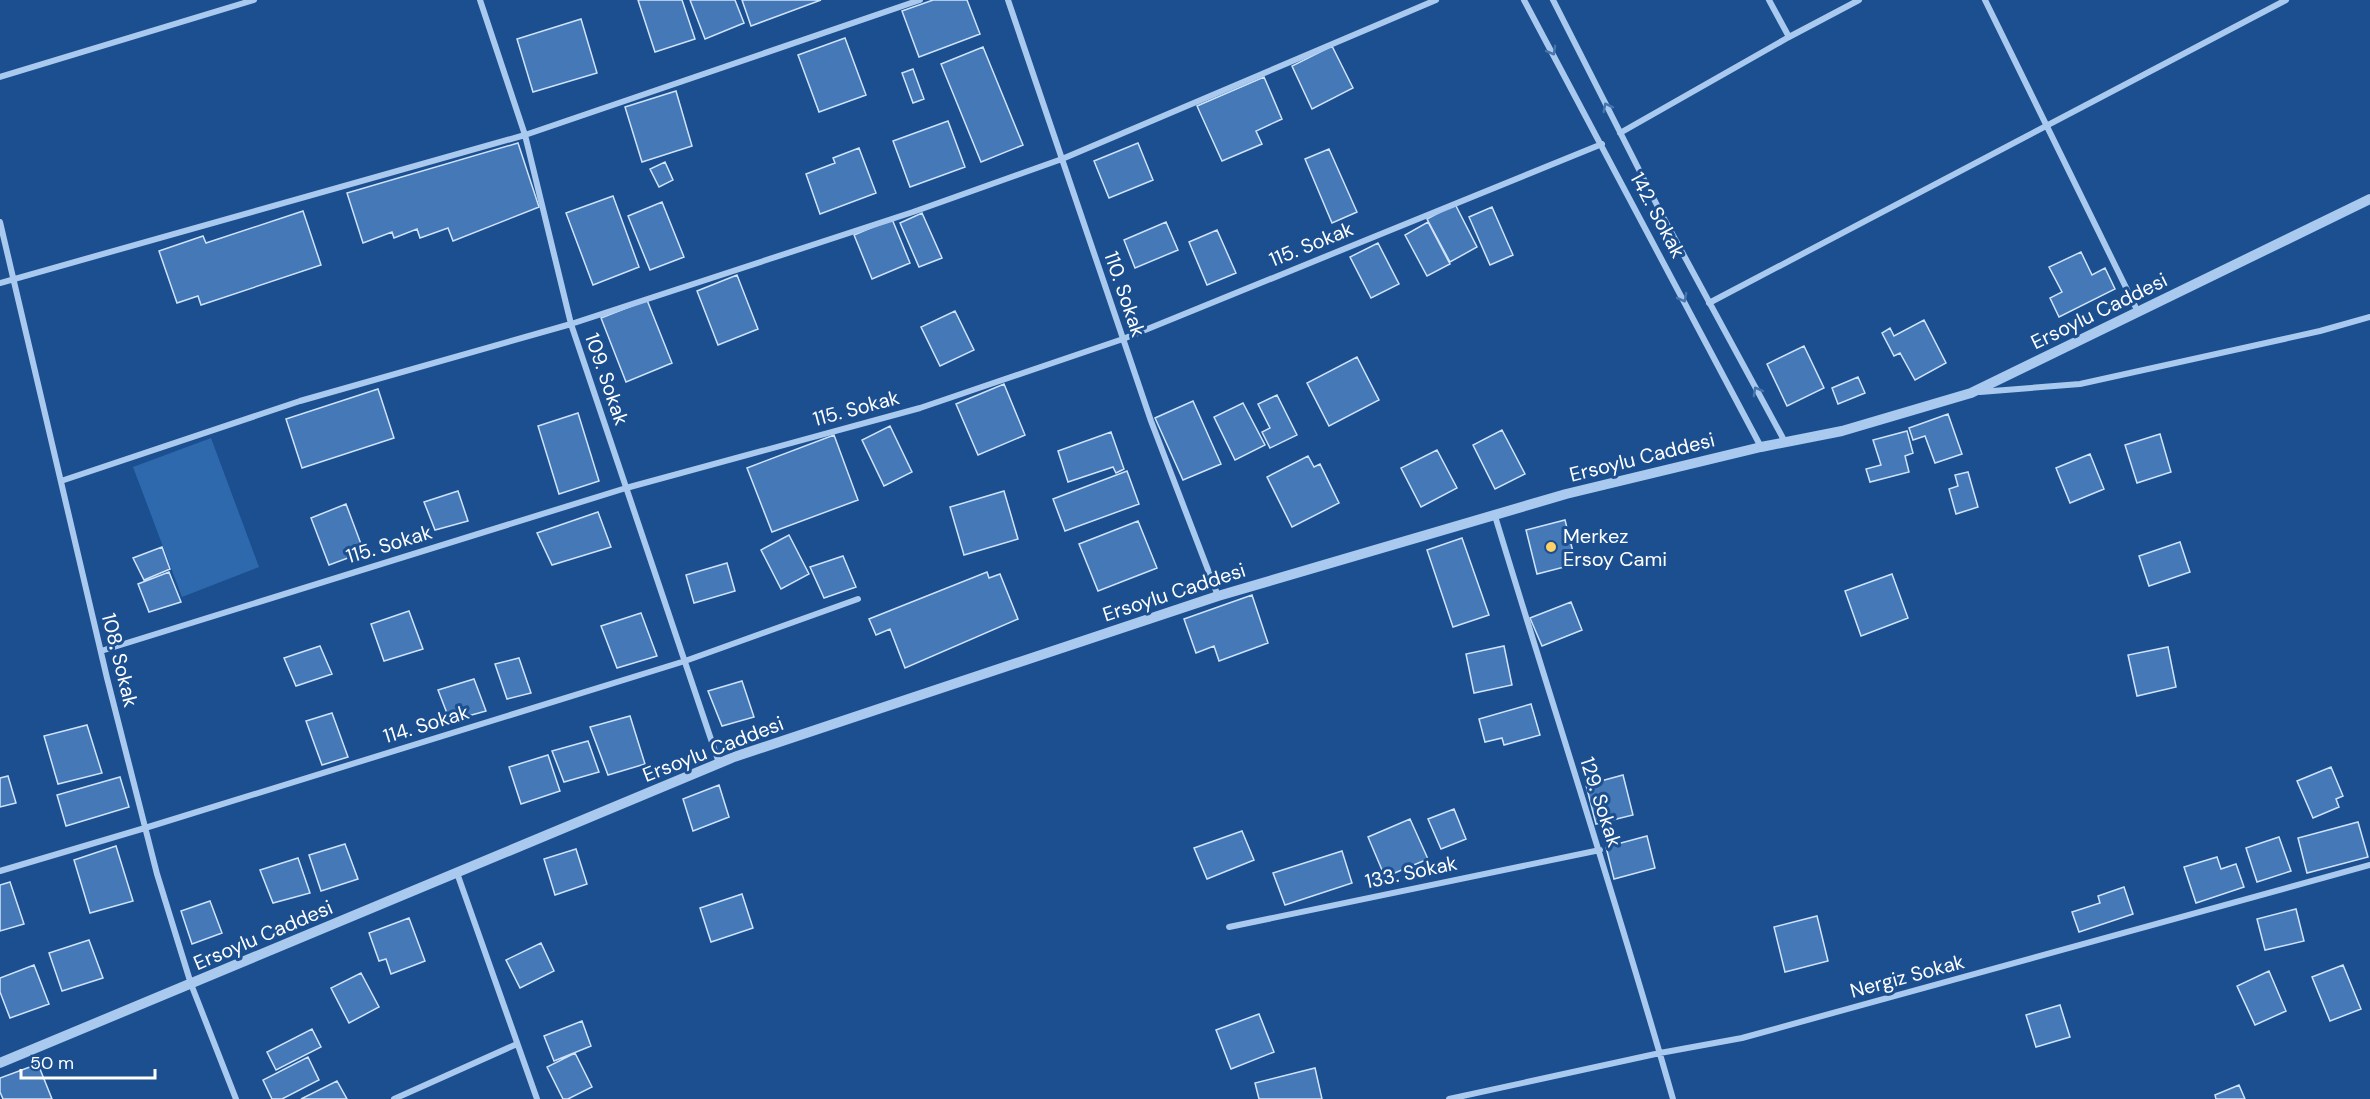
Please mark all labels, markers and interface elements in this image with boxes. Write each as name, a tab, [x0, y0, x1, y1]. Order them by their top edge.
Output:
one-way arrow	[1545, 45, 1556, 56]
one-way arrow	[1603, 103, 1614, 114]
street label: 142. Sokak	[1625, 168, 1691, 262]
street label: 115. Sokak	[1265, 215, 1357, 273]
street label: 110. Sokak	[1098, 248, 1152, 340]
street label: Ersoylu Caddesi	[2026, 267, 2172, 355]
one-way arrow	[1676, 292, 1687, 302]
street label: 109. Sokak	[579, 330, 635, 428]
street label: 115. Sokak	[810, 384, 902, 432]
one-way arrow	[1753, 387, 1764, 397]
street label: Ersoylu Caddesi	[1567, 426, 1717, 488]
street label: 115. Sokak	[343, 519, 435, 569]
place label: Merkez Ersoy Cami	[1563, 523, 1667, 572]
marker: Merkez Ersoy Cami	[1544, 540, 1558, 554]
street label: Ersoylu Caddesi	[1099, 557, 1249, 627]
street label: 108. Sokak	[96, 610, 144, 710]
street label: 114. Sokak	[380, 699, 472, 749]
street label: Ersoylu Caddesi	[639, 710, 787, 788]
street label: 129. Sokak	[1574, 754, 1628, 850]
street label: 133. Sokak	[1363, 850, 1459, 894]
street label: Ersoylu Caddesi	[189, 894, 337, 976]
street label: Nergiz Sokak	[1847, 948, 1967, 1004]
scale bar	[21, 1042, 154, 1080]
text: 50 m	[30, 1051, 74, 1075]

